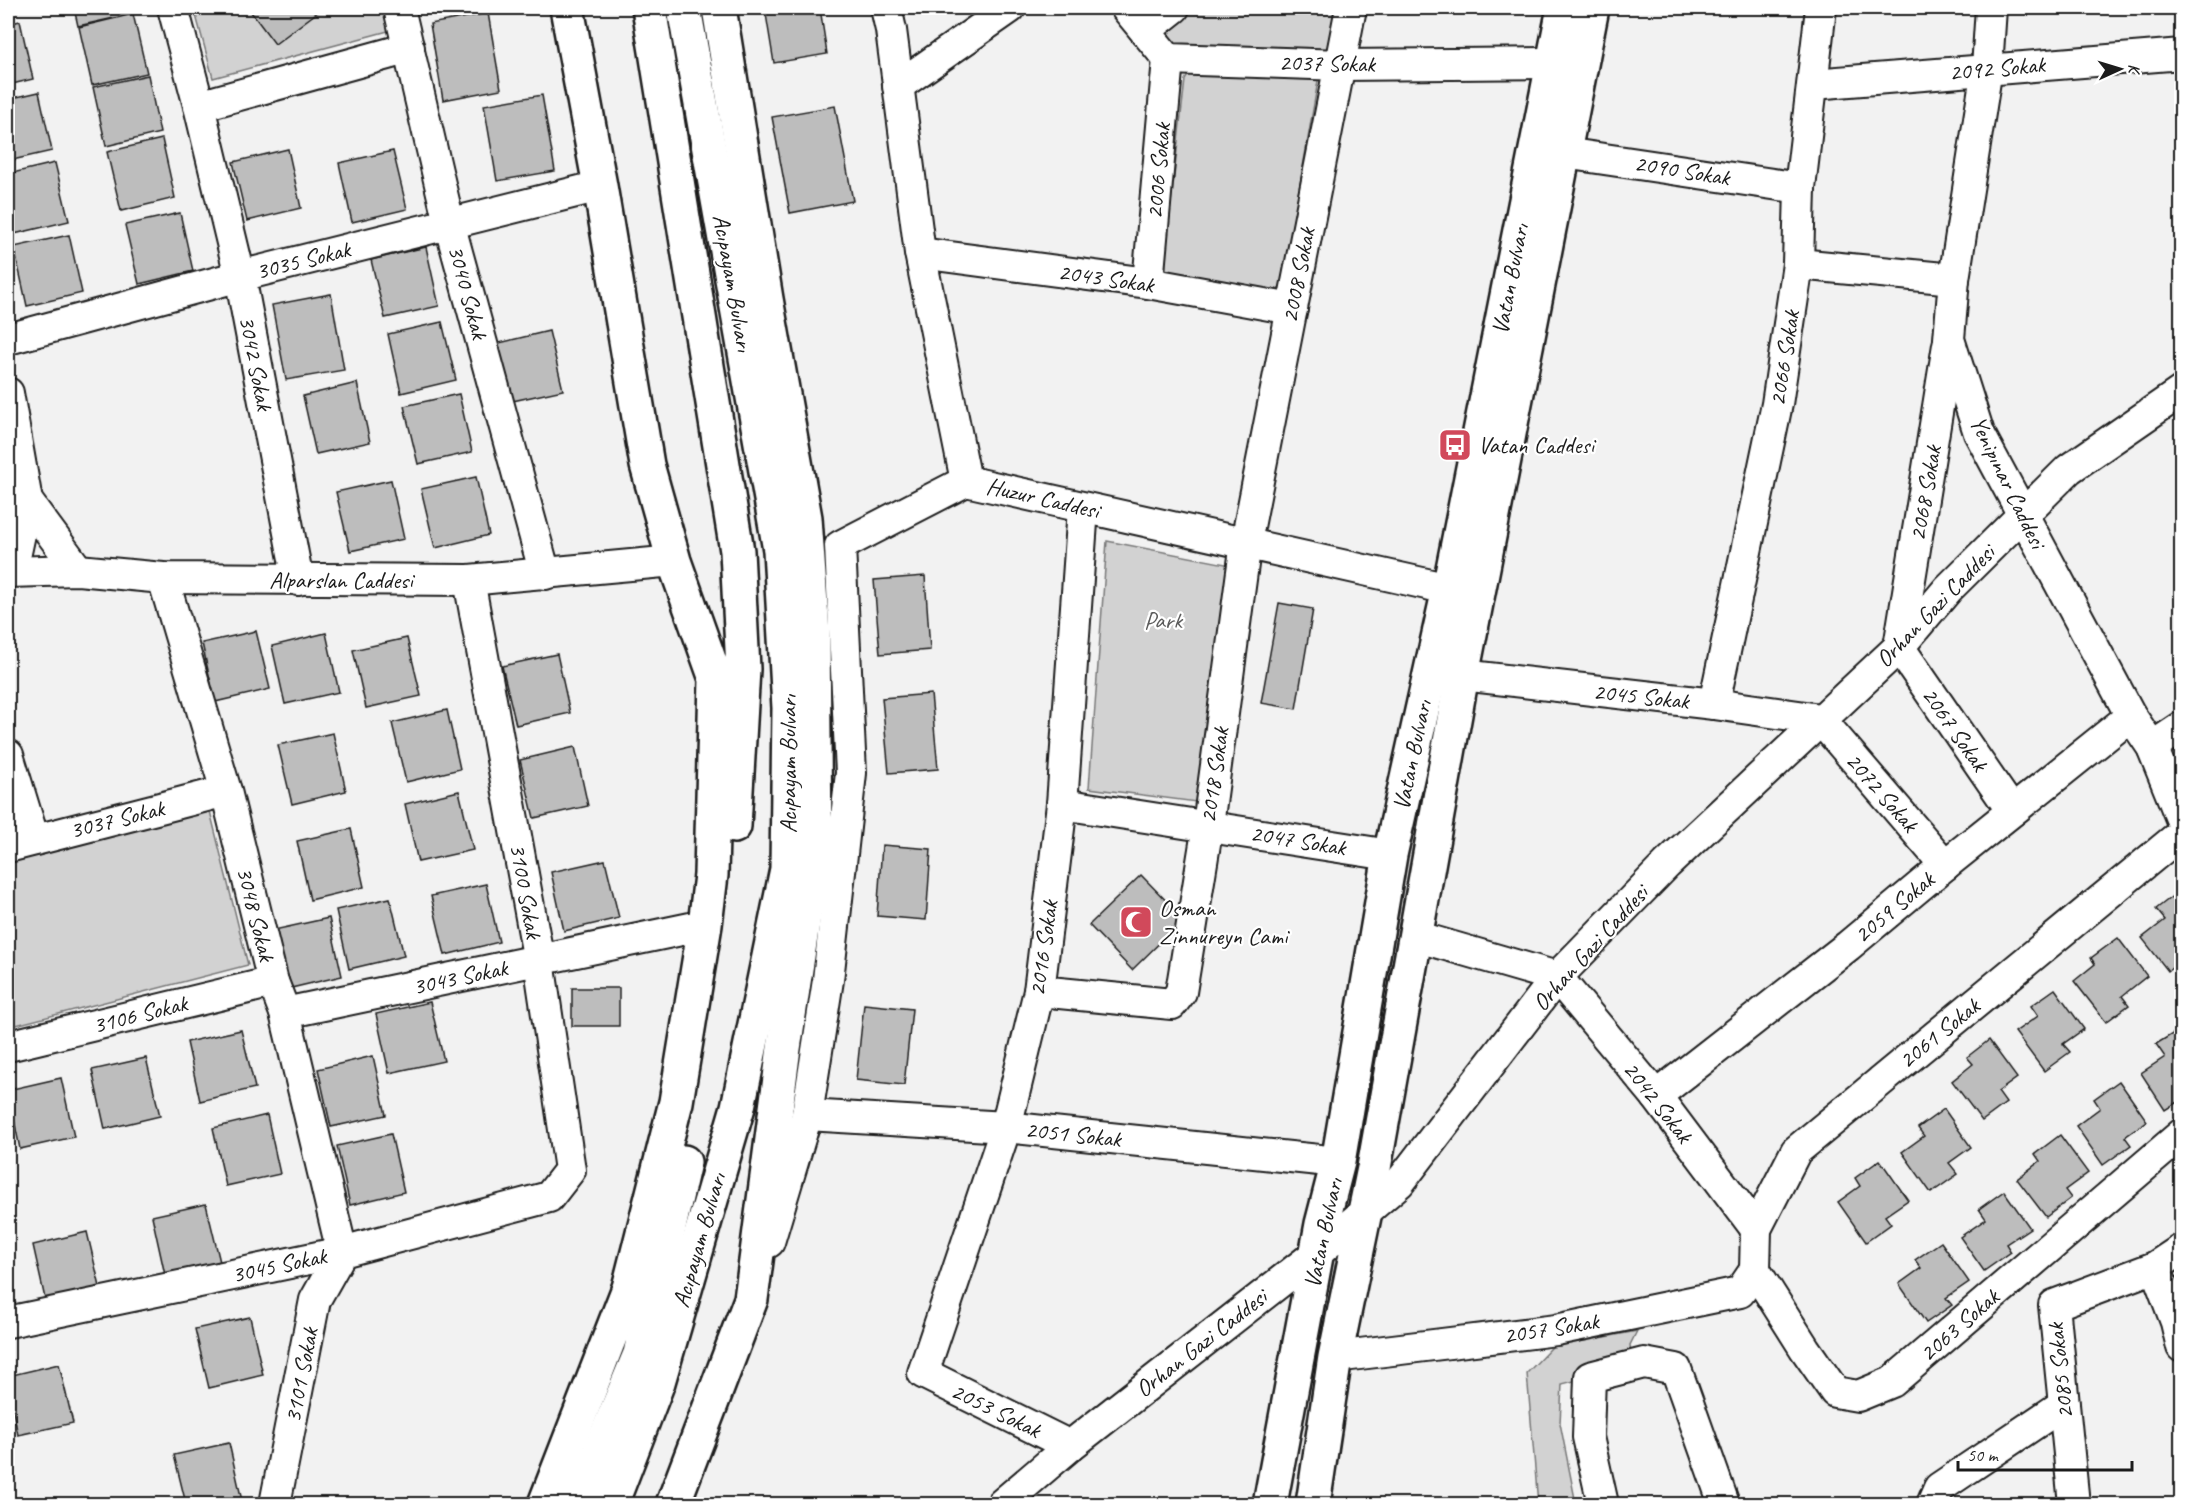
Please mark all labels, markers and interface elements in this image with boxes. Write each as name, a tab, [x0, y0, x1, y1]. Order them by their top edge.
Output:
north arrow	[2090, 39, 2150, 99]
street label: 2037 Sokak	[1279, 47, 1378, 79]
street label: 2092 Sokak	[1948, 49, 2048, 87]
text: K	[2124, 63, 2144, 77]
street label: 2006 Sokak	[1139, 120, 1177, 220]
street label: 2090 Sokak	[1632, 148, 1734, 193]
street label: Acıpayam Bulvarı	[706, 212, 760, 355]
street label: Vatan Bulvarı	[1485, 220, 1536, 337]
street label: 2008 Sokak	[1274, 223, 1322, 325]
street label: 3035 Sokak	[253, 233, 355, 286]
street label: 3040 Sokak	[441, 242, 495, 344]
street label: 2043 Sokak	[1056, 256, 1158, 300]
street label: 2066 Sokak	[1762, 306, 1807, 408]
street label: 3042 Sokak	[232, 313, 280, 415]
street label: Yenipınar Caddesi	[1963, 411, 2054, 555]
bus stop icon: Vatan Caddesi	[1437, 427, 1473, 463]
place label: Vatan Caddesi	[1478, 430, 1596, 460]
street label: 2068 Sokak	[1902, 441, 1948, 543]
street label: Huzur Caddesi	[984, 470, 1105, 526]
street label: Orhan Gazi Caddesi	[1869, 536, 2003, 674]
street label: Alparslan Caddesi	[269, 565, 415, 595]
park label: Park	[1144, 605, 1184, 635]
street label: 2045 Sokak	[1592, 676, 1693, 716]
street label: 2067 Sokak	[1915, 681, 1996, 779]
street label: Acıpayam Bulvarı	[773, 693, 803, 833]
street label: Vatan Bulvarı	[1386, 696, 1439, 813]
street label: 2018 Sokak	[1192, 723, 1236, 825]
street label: 2072 Sokak	[1839, 746, 1926, 840]
street label: 3037 Sokak	[67, 792, 169, 845]
street label: 2047 Sokak	[1248, 818, 1350, 863]
street label: 3100 Sokak	[503, 841, 549, 943]
street label: 2059 Sokak	[1848, 863, 1942, 949]
street label: 3048 Sokak	[230, 864, 283, 966]
street label: Orhan Gazi Caddesi	[1526, 876, 1657, 1017]
place label: Osman Zinnureyn Cami	[1159, 893, 1290, 951]
street label: 2016 Sokak	[1021, 896, 1065, 998]
mosque icon: Osman Zinnureyn Cami	[1118, 904, 1154, 940]
street label: 3043 Sokak	[410, 952, 512, 1002]
street label: 3106 Sokak	[90, 987, 192, 1040]
street label: 2061 Sokak	[1892, 990, 1987, 1075]
street label: 2042 Sokak	[1617, 1055, 1701, 1151]
street label: 2051 Sokak	[1024, 1114, 1125, 1154]
street label: Acıpayam Bulvarı	[665, 1168, 733, 1311]
street label: Vatan Bulvarı	[1297, 1174, 1350, 1291]
street label: 3045 Sokak	[229, 1240, 331, 1290]
street label: Orhan Gazi Caddesi	[1129, 1280, 1276, 1404]
street label: 2063 Sokak	[1913, 1281, 2007, 1368]
street label: 2057 Sokak	[1501, 1305, 1603, 1350]
street label: 2085 Sokak	[2040, 1319, 2080, 1420]
street label: 3101 Sokak	[277, 1323, 325, 1425]
street label: 2053 Sokak	[946, 1375, 1048, 1446]
scale bar	[1958, 1434, 2132, 1472]
text: 50 m	[1967, 1444, 2000, 1466]

